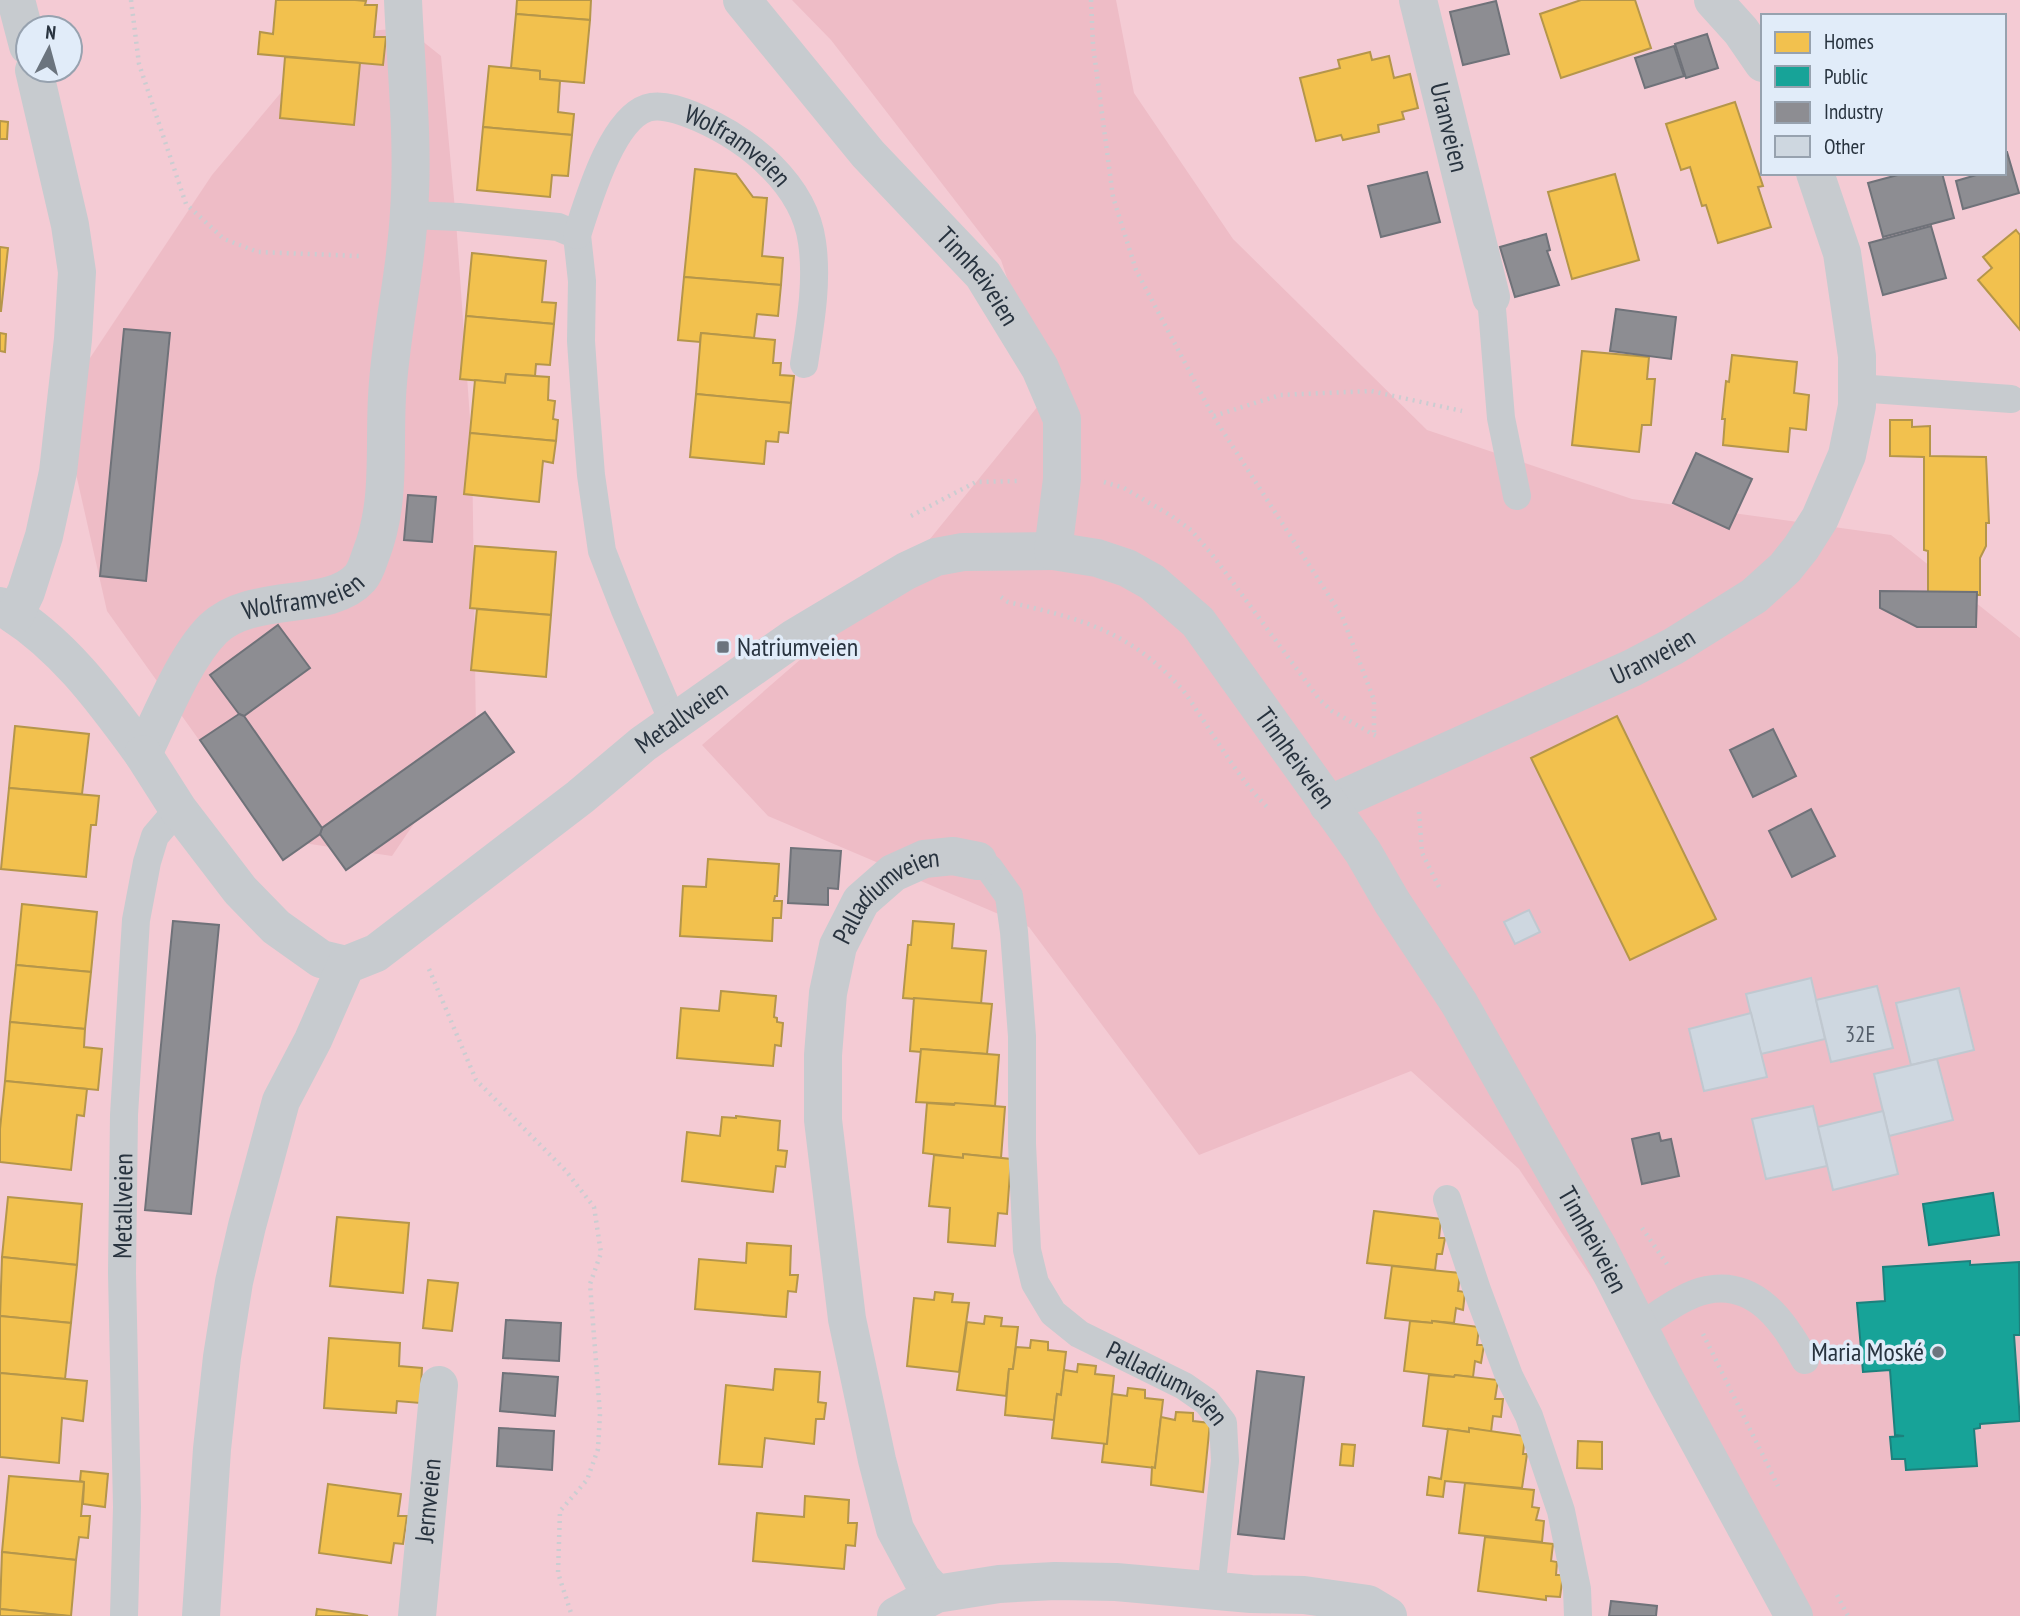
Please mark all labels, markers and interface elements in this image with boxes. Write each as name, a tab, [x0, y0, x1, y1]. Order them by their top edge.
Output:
north arrow	[14, 14, 84, 84]
legend	[1761, 14, 2006, 175]
text: N	[44, 20, 57, 45]
text: Homes	[1824, 28, 1874, 55]
text: Public	[1824, 63, 1869, 90]
street label: Uranveien	[1423, 79, 1477, 175]
street label: Wolframveien	[680, 97, 799, 193]
text: Industry	[1824, 98, 1883, 125]
text: Other	[1824, 133, 1865, 160]
street label: Tinnheiveien	[930, 220, 1027, 331]
street label: Wolframveien	[238, 566, 371, 627]
street label: Uranveien	[1605, 620, 1701, 692]
place label: Natriumveien	[737, 630, 858, 663]
marker: Natriumveien	[715, 639, 731, 655]
street label: Metallveien	[628, 673, 734, 761]
street label: Tinnheiveien	[1248, 700, 1343, 815]
street label: Palladiumveien	[825, 841, 941, 949]
house number: 32E	[1845, 1019, 1875, 1048]
street label: Metallveien	[105, 1153, 140, 1259]
street label: Tinnheiveien	[1551, 1180, 1636, 1298]
street label: Palladiumveien	[1101, 1333, 1236, 1432]
place label: Maria Moské	[1811, 1335, 1924, 1368]
marker: Maria Moské	[1930, 1344, 1946, 1360]
street label: Jernveien	[407, 1457, 448, 1545]

